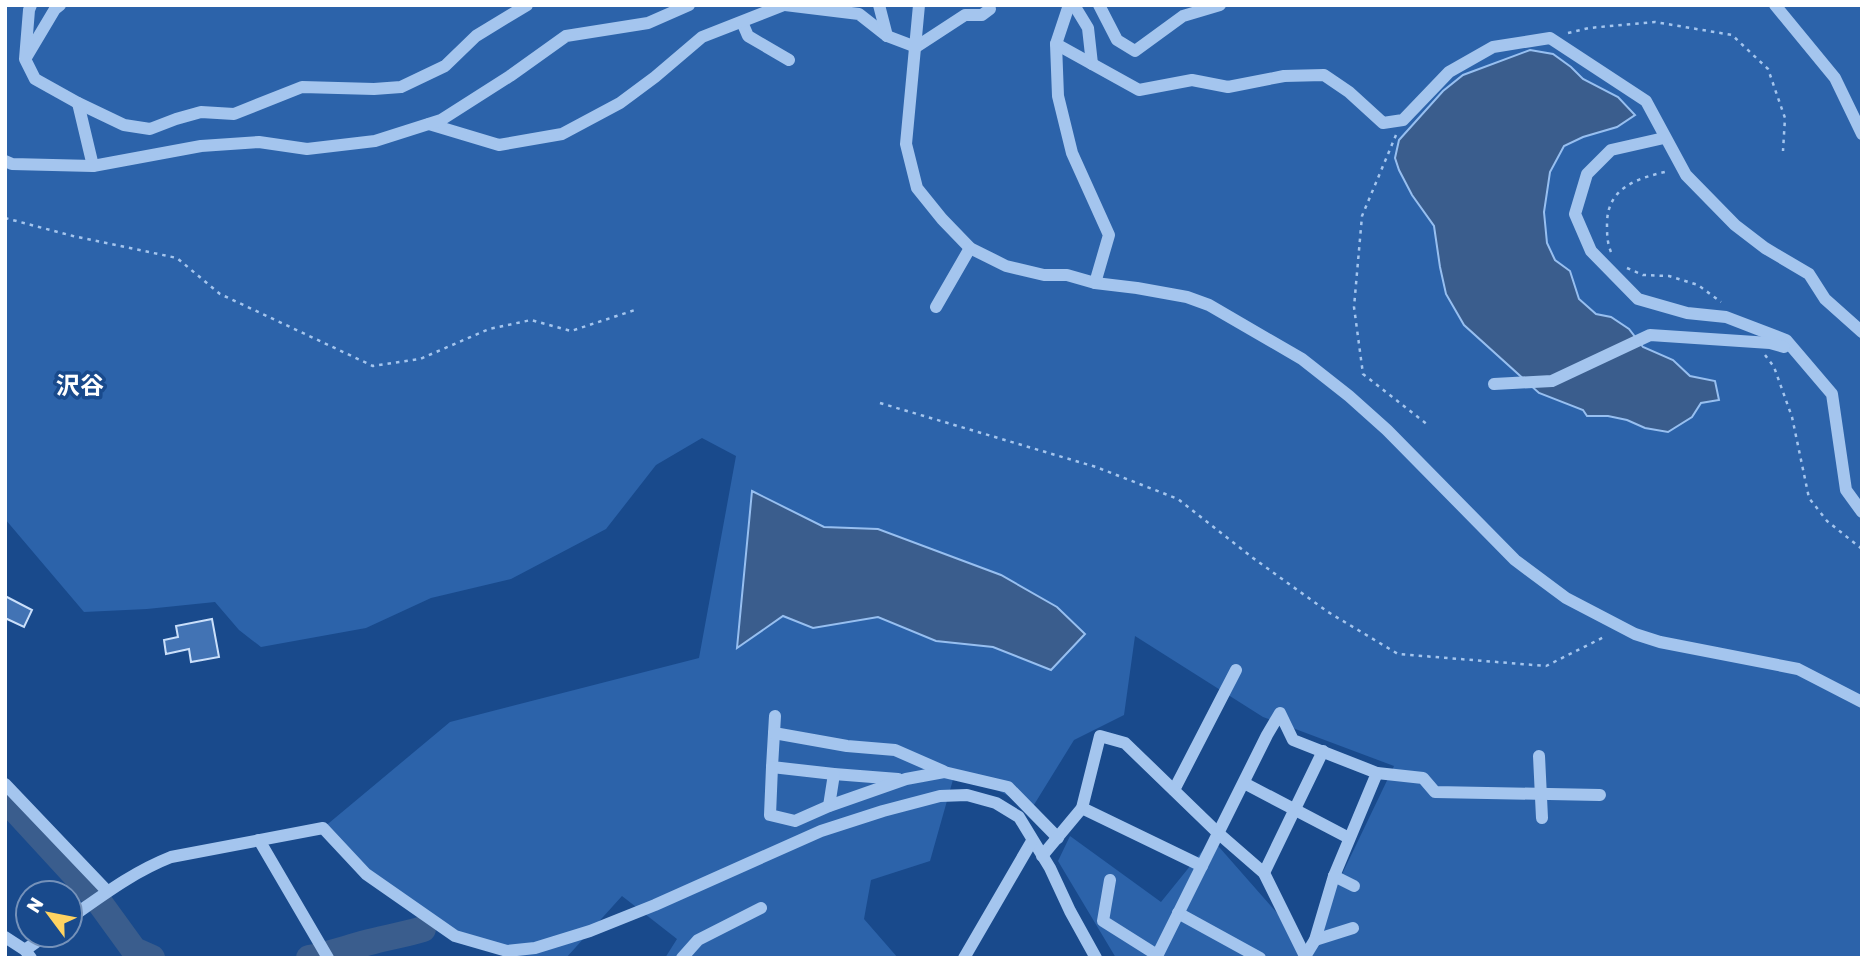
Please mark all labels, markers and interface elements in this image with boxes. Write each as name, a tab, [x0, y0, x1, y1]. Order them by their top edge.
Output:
district label: 沢谷	[56, 372, 104, 400]
north arrow	[14, 879, 84, 949]
text: N	[22, 893, 48, 917]

